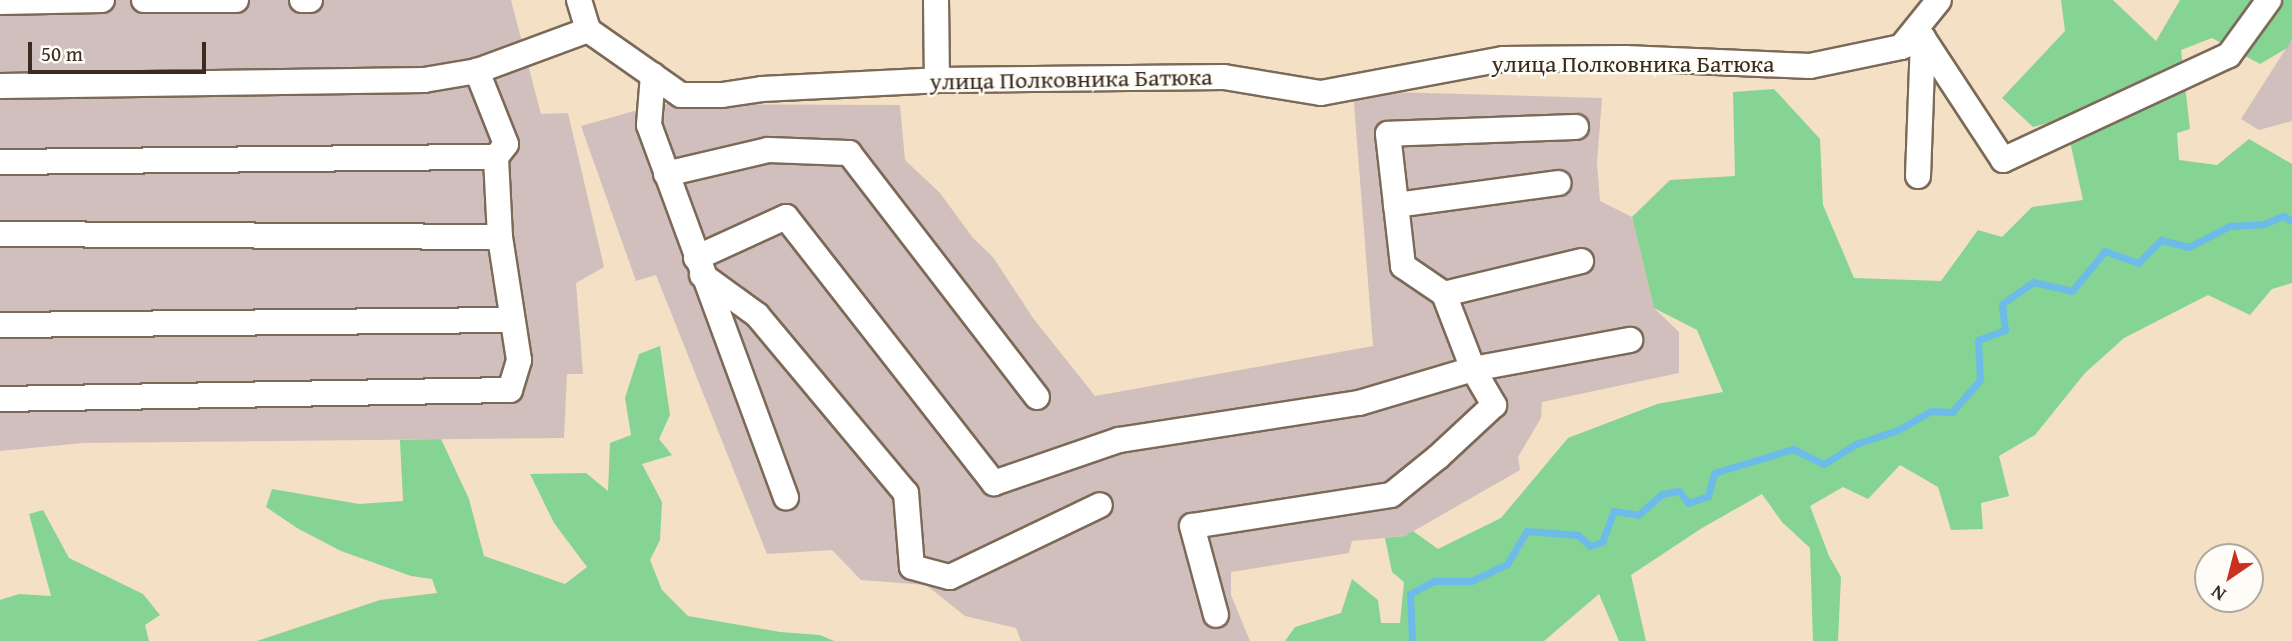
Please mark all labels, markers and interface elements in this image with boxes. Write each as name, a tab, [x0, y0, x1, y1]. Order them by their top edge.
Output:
scale bar	[32, 28, 210, 72]
text: 50 m	[41, 38, 83, 69]
street label: улица Полковника Батюка	[1492, 50, 1774, 78]
street label: улица Полковника Батюка	[929, 62, 1213, 96]
north arrow	[2194, 543, 2264, 613]
text: N	[2205, 578, 2231, 609]

